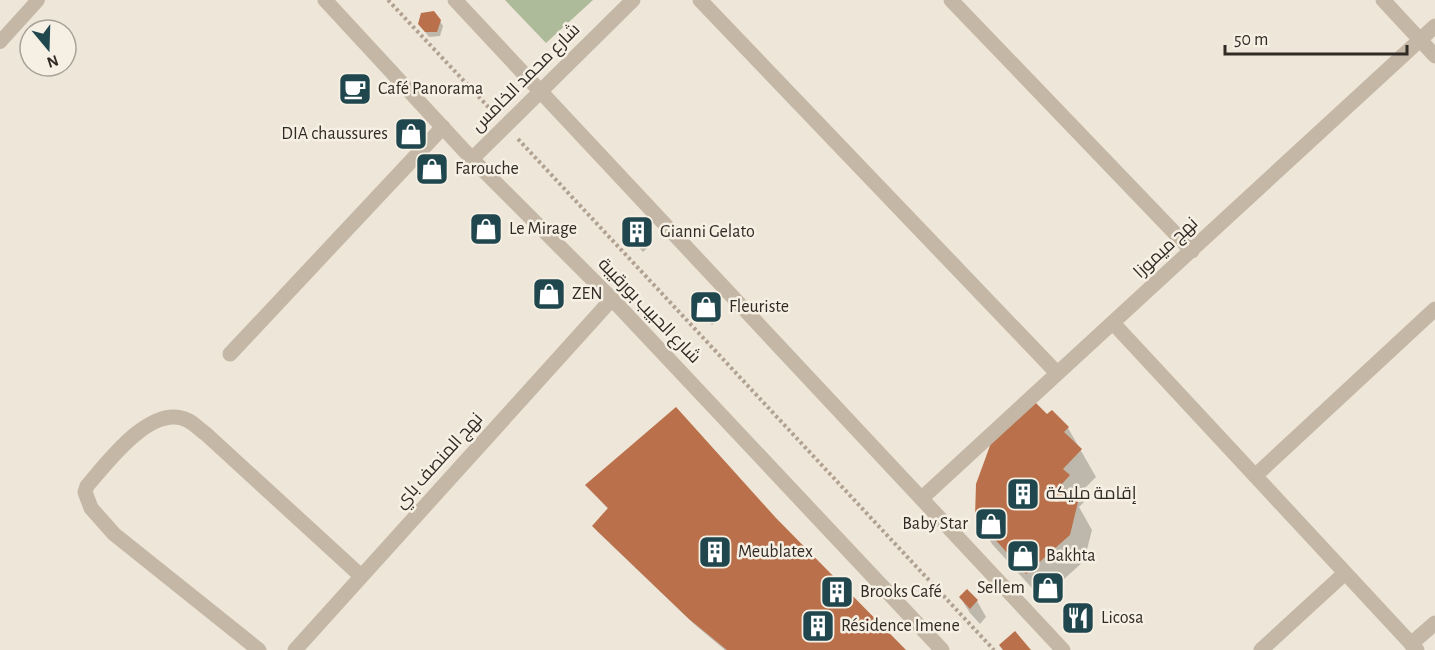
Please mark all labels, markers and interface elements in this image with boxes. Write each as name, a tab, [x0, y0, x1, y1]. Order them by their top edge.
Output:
north arrow	[18, 18, 78, 78]
scale bar	[1225, 18, 1406, 56]
street label: شارع محمد الخامس	[468, 20, 585, 137]
text: 50 m	[1234, 31, 1268, 49]
text: N	[45, 52, 60, 71]
cafe icon: Café Panorama	[337, 71, 373, 107]
place label: Café Panorama	[378, 80, 483, 98]
shop icon: DIA chaussures	[393, 116, 429, 152]
place label: DIA chaussures	[281, 125, 388, 143]
shop icon: Farouche	[414, 151, 450, 187]
place label: Farouche	[455, 160, 519, 178]
shop icon: Le Mirage	[468, 211, 504, 247]
building icon: Gianni Gelato	[619, 214, 655, 250]
street label: نهج ميموزا	[1131, 214, 1203, 283]
place label: Le Mirage	[509, 220, 577, 238]
place label: Gianni Gelato	[660, 223, 755, 241]
street label: شارع الحبيب بورقيبة	[593, 254, 704, 368]
shop icon: ZEN	[531, 276, 567, 312]
place label: ZEN	[572, 285, 602, 303]
shop icon: Fleuriste	[688, 289, 724, 325]
place label: Fleuriste	[729, 298, 789, 316]
street label: نهج المنصف باي	[392, 410, 489, 515]
building icon: إقامة مليكة	[1005, 476, 1041, 512]
place label: إقامة مليكة	[1046, 485, 1137, 504]
shop icon: Baby Star	[973, 506, 1009, 542]
place label: Baby Star	[902, 515, 968, 533]
building icon: Meublatex	[697, 534, 733, 570]
shop icon: Bakhta	[1005, 538, 1041, 574]
place label: Meublatex	[738, 543, 813, 561]
place label: Bakhta	[1046, 547, 1096, 565]
shop icon: Sellem	[1030, 570, 1066, 606]
building icon: Brooks Café	[819, 574, 855, 610]
place label: Sellem	[977, 579, 1025, 597]
place label: Brooks Café	[860, 583, 942, 601]
restaurant icon: Licosa	[1060, 600, 1096, 636]
building icon: Résidence Imene	[800, 608, 836, 644]
place label: Licosa	[1101, 609, 1144, 627]
place label: Résidence Imene	[841, 617, 960, 635]

